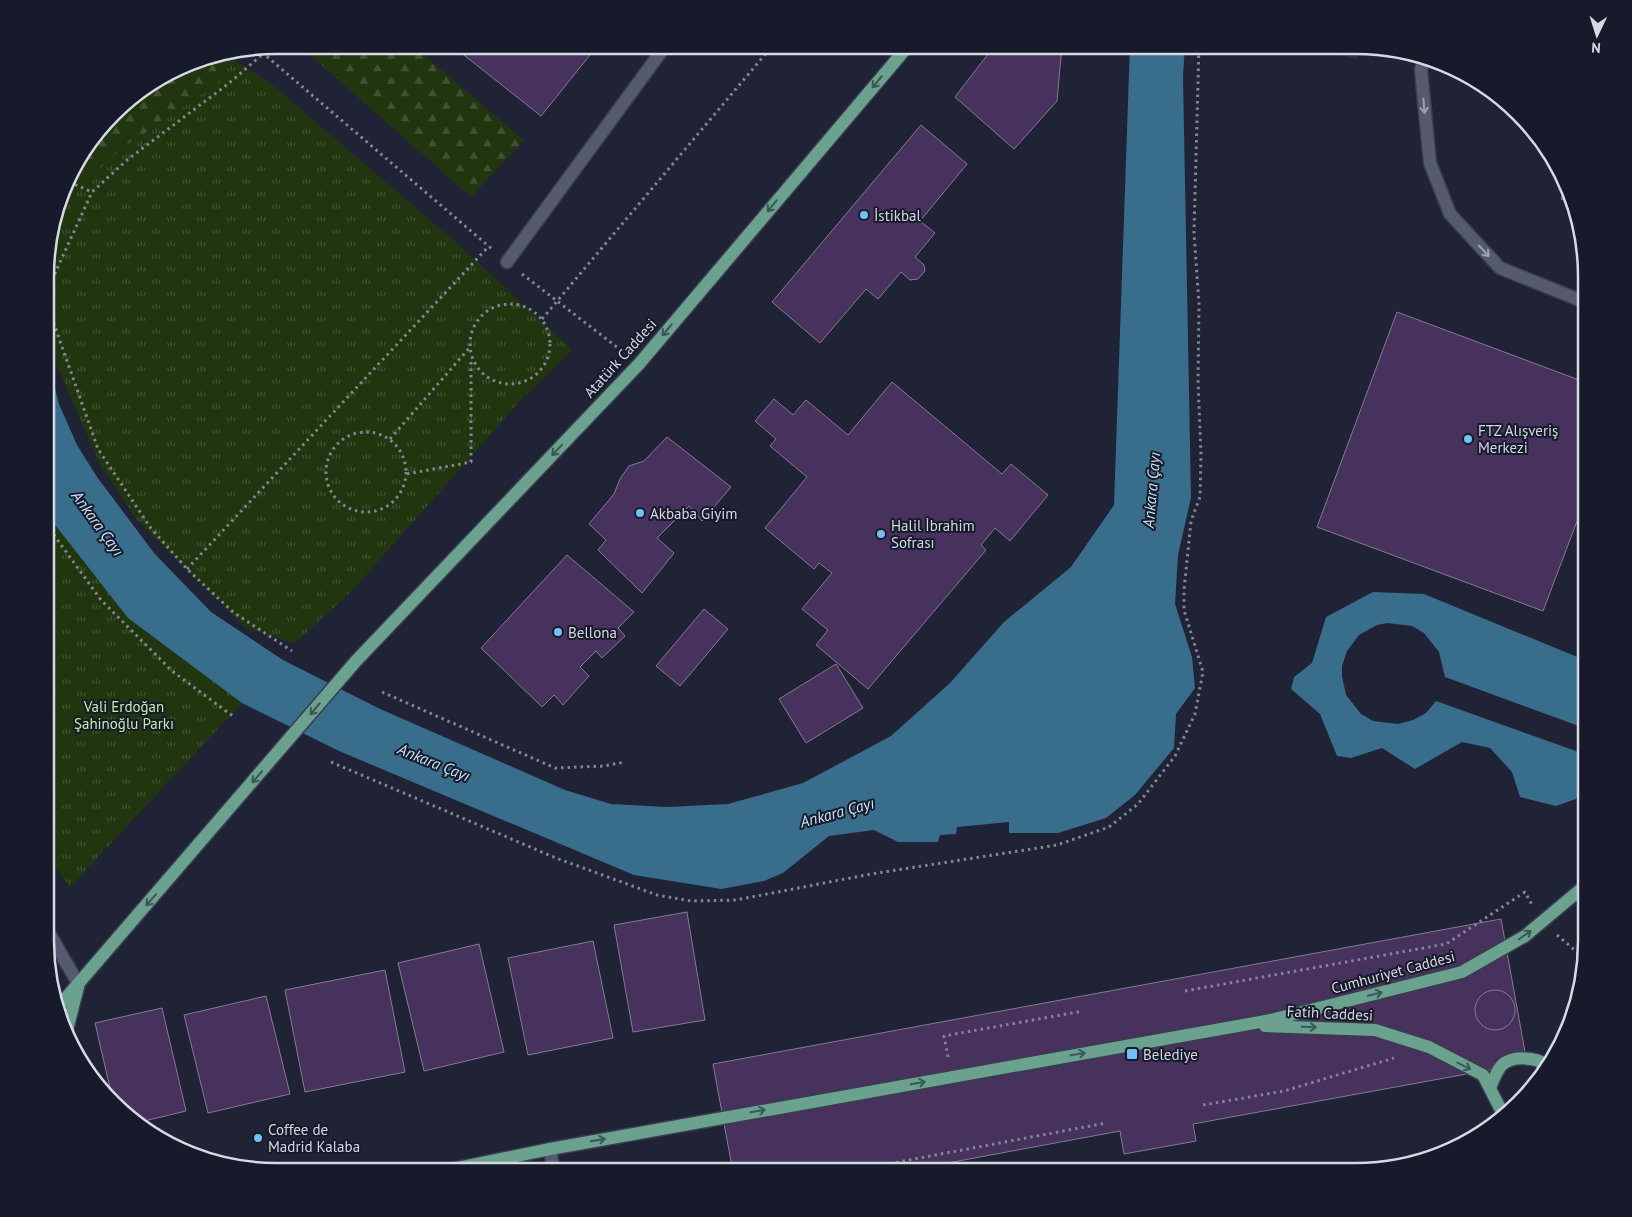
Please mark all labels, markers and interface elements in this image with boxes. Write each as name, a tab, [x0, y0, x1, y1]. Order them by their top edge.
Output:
north arrow	[1572, 10, 1622, 60]
text: N	[1591, 39, 1601, 57]
one-way arrow	[872, 76, 883, 89]
one-way arrow	[1420, 98, 1429, 114]
one-way arrow	[766, 200, 778, 213]
place label: İstikbal	[874, 206, 922, 225]
marker: İstikbal	[858, 209, 870, 221]
one-way arrow	[1478, 245, 1490, 257]
street label: Atatürk Caddesi	[580, 315, 660, 401]
one-way arrow	[661, 324, 673, 337]
place label: FTZ Alışveriş Merkezi	[1478, 421, 1558, 457]
marker: FTZ Alışveriş Merkezi	[1462, 433, 1474, 445]
one-way arrow	[551, 443, 563, 456]
water label: Ankara Çayı	[1138, 451, 1164, 530]
water label: Ankara Çayı	[67, 486, 128, 560]
place label: Akbaba Giyim	[650, 504, 737, 523]
marker: Akbaba Giyim	[634, 507, 646, 519]
place label: Halil İbrahim Sofrası	[891, 516, 975, 552]
marker: Halil İbrahim Sofrası	[875, 528, 887, 540]
place label: Bellona	[568, 623, 617, 642]
marker: Bellona	[552, 626, 564, 638]
park label: Vali Erdoğan Şahinoğlu Parkı	[74, 697, 174, 733]
one-way arrow	[309, 703, 320, 716]
water label: Ankara Çayı	[394, 738, 473, 786]
one-way arrow	[252, 771, 263, 784]
water label: Ankara Çayı	[797, 792, 876, 832]
one-way arrow	[146, 894, 157, 907]
one-way arrow	[1518, 930, 1532, 940]
street label: Cumhuriyet Caddesi	[1329, 946, 1457, 998]
one-way arrow	[1367, 988, 1383, 998]
street label: Fatih Caddesi	[1286, 1001, 1374, 1025]
one-way arrow	[1301, 1023, 1317, 1032]
place label: Belediye	[1143, 1045, 1198, 1064]
marker: Belediye	[1125, 1047, 1139, 1061]
one-way arrow	[1070, 1049, 1086, 1059]
one-way arrow	[1457, 1061, 1472, 1071]
one-way arrow	[910, 1077, 926, 1087]
one-way arrow	[750, 1106, 766, 1116]
place label: Coffee de Madrid Kalaba	[268, 1120, 360, 1156]
marker: Coffee de Madrid Kalaba	[252, 1132, 264, 1144]
one-way arrow	[590, 1135, 606, 1144]

